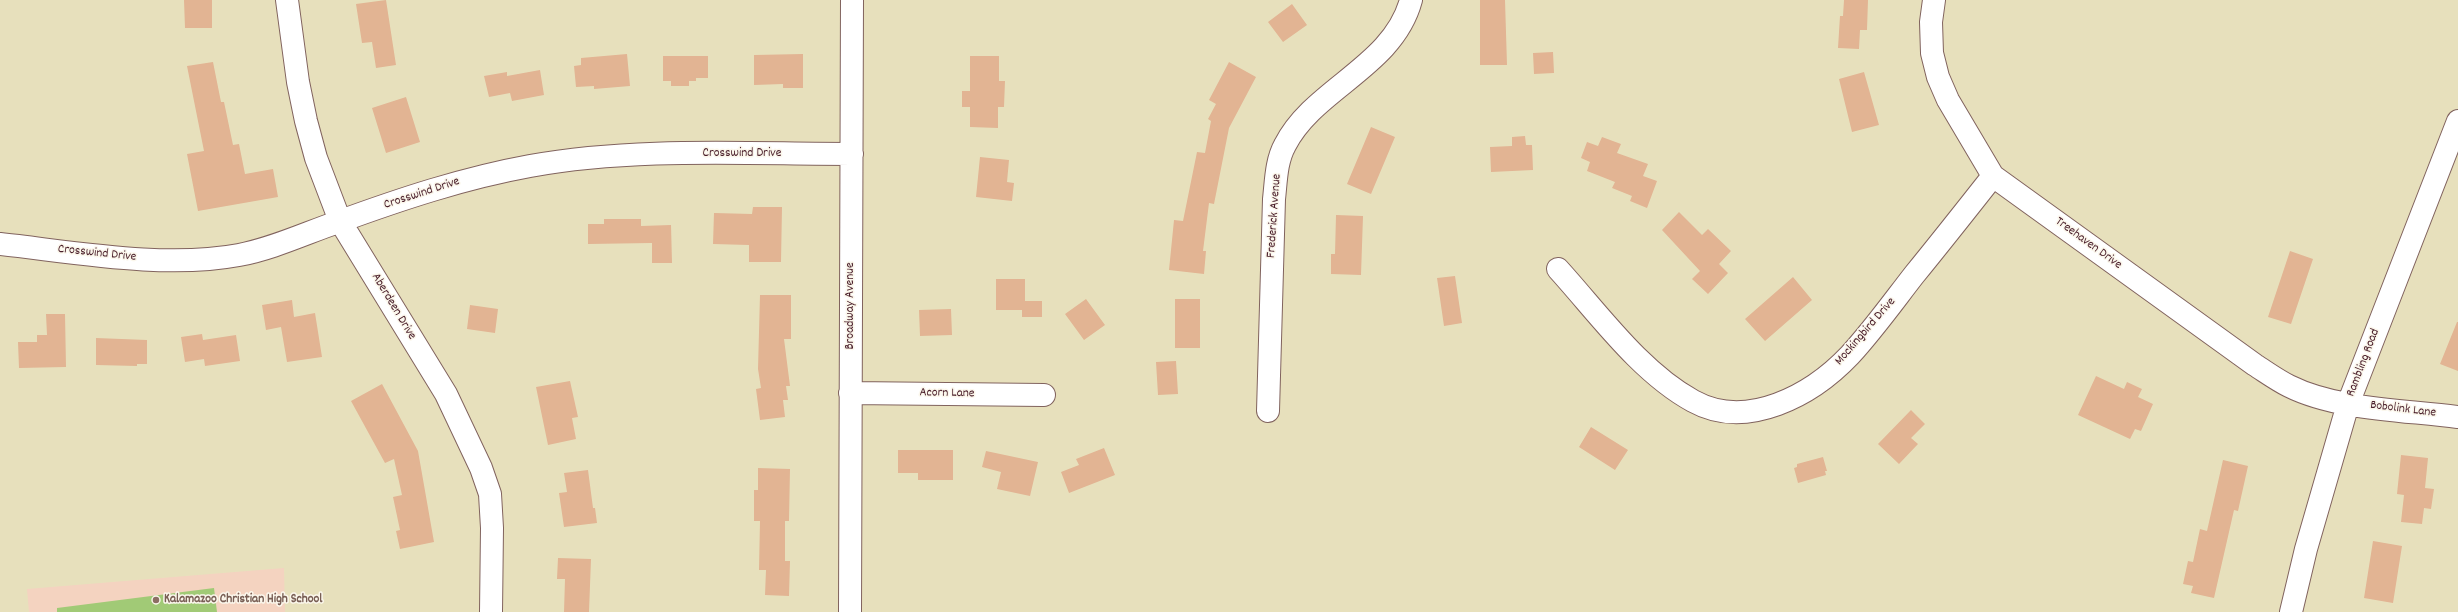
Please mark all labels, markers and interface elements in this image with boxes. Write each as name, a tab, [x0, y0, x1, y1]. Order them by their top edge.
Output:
street label: Crosswind Drive	[703, 146, 781, 162]
street label: Frederick Avenue	[1264, 173, 1286, 259]
street label: Crosswind Drive	[382, 174, 462, 214]
street label: Treehaven Drive	[2052, 215, 2124, 273]
street label: Crosswind Drive	[57, 242, 137, 266]
street label: Broadway Avenue	[843, 262, 859, 350]
street label: Aberdeen Drive	[367, 271, 419, 343]
street label: Mockingbird Drive	[1832, 295, 1900, 369]
street label: Rambling Road	[2344, 327, 2384, 399]
street label: Acorn Lane	[919, 386, 975, 402]
street label: Bobolink Lane	[2369, 398, 2437, 422]
place label: Kalamazoo Christian High School	[164, 592, 322, 608]
marker: Kalamazoo Christian High School	[151, 595, 161, 605]

